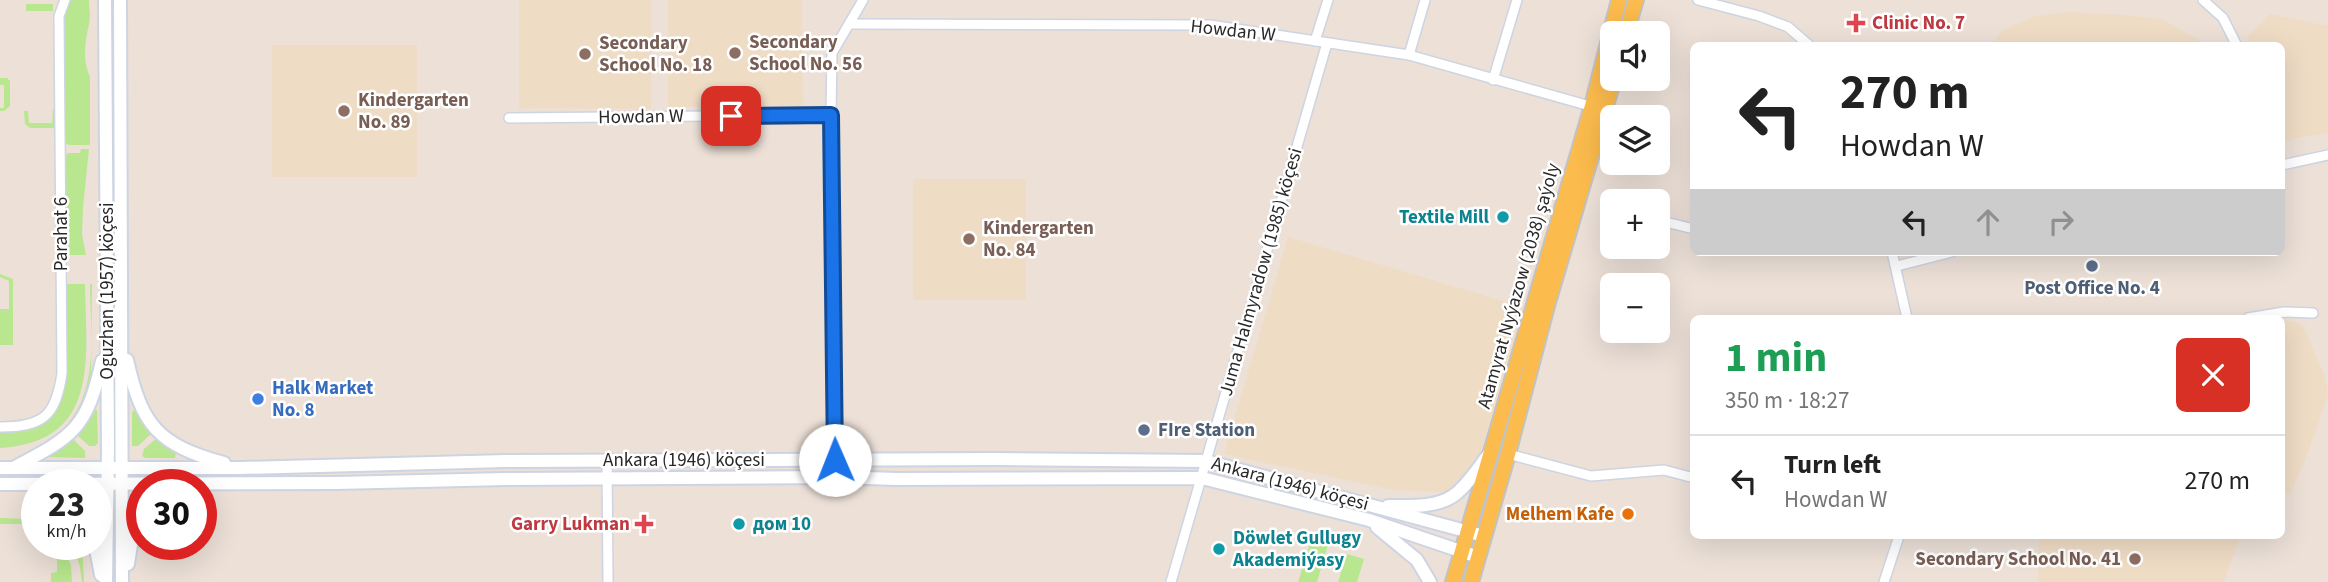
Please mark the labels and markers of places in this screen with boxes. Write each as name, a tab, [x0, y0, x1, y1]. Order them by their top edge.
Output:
place label: Clinic No. 7	[1872, 10, 1965, 37]
marker: Clinic No. 7	[1846, 13, 1866, 33]
place label: Secondary School No. 56	[749, 29, 862, 78]
place label: Secondary School No. 18	[599, 30, 712, 79]
marker: Secondary School No. 56	[727, 45, 743, 61]
marker: Secondary School No. 18	[577, 46, 593, 62]
pin	[701, 86, 761, 146]
place label: Kindergarten No. 89	[358, 87, 469, 136]
marker: Kindergarten No. 89	[336, 103, 352, 119]
place label: Textile Mill	[1399, 204, 1490, 231]
marker: Textile Mill	[1495, 209, 1511, 225]
place label: Kindergarten No. 84	[983, 215, 1094, 264]
marker: Kindergarten No. 84	[961, 231, 977, 247]
marker: Post Office No. 4	[2084, 258, 2100, 274]
place label: Post Office No. 4	[2024, 275, 2160, 302]
place label: Halk Market No. 8	[272, 375, 373, 424]
marker: Halk Market No. 8	[250, 391, 266, 407]
place label: FIre Station	[1158, 417, 1255, 444]
marker: FIre Station	[1136, 422, 1152, 438]
place label: Melhem Kafe	[1506, 501, 1614, 528]
marker: Melhem Kafe	[1620, 506, 1636, 522]
place label: Garry Lukman	[511, 511, 630, 538]
place label: дом 10	[753, 511, 811, 538]
marker: Garry Lukman	[636, 516, 652, 532]
marker: дом 10	[731, 516, 747, 532]
place label: Döwlet Gullugy Akademiýasy	[1232, 525, 1361, 574]
marker: Döwlet Gullugy Akademiýasy	[1211, 541, 1227, 557]
place label: Secondary School No. 41	[1915, 546, 2121, 573]
marker: Secondary School No. 41	[2127, 551, 2143, 567]

